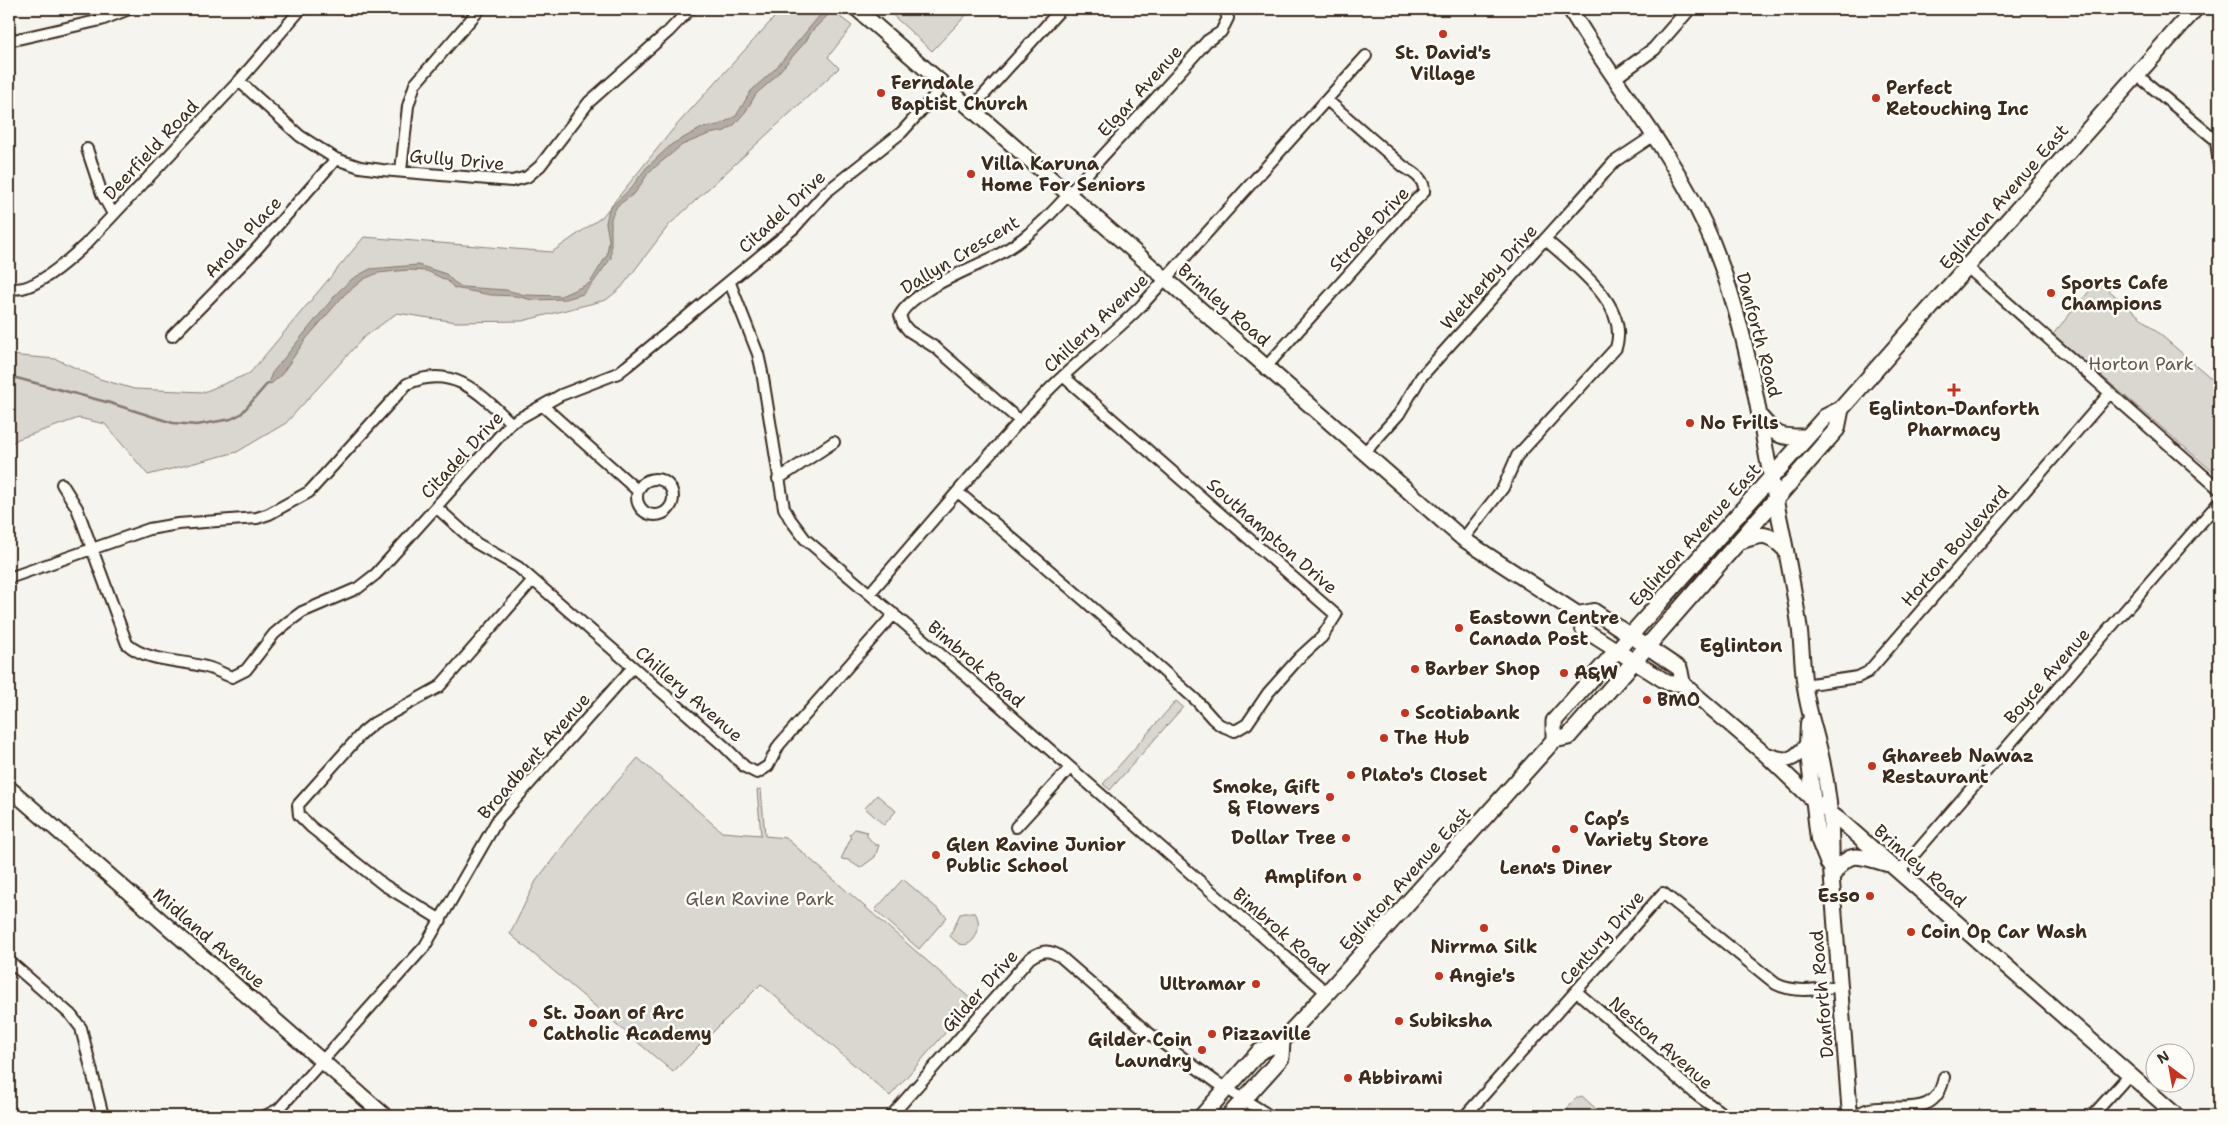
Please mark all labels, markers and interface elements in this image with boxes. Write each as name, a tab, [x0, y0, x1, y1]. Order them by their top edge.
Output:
marker: St. David's Village	[1437, 28, 1449, 40]
street label: Elgar Avenue	[1092, 40, 1188, 142]
place label: St. David's Village	[1395, 41, 1491, 86]
place label: Ferndale Baptist Church	[891, 71, 1028, 116]
place label: Perfect Retouching Inc	[1886, 76, 2029, 121]
marker: Ferndale Baptist Church	[875, 87, 887, 99]
marker: Perfect Retouching Inc	[1870, 92, 1882, 104]
street label: Deerfield Road	[98, 95, 204, 205]
street label: Eglinton Avenue East	[1934, 119, 2074, 275]
street label: Gully Drive	[409, 144, 505, 176]
place label: Villa Karuna Home For Seniors	[981, 152, 1145, 197]
street label: Citadel Drive	[733, 165, 831, 259]
marker: Villa Karuna Home For Seniors	[965, 168, 977, 180]
street label: Strode Drive	[1323, 181, 1415, 277]
street label: Anola Place	[199, 191, 287, 283]
street label: Dallyn Crescent	[896, 210, 1024, 300]
street label: Wetherby Drive	[1435, 219, 1543, 335]
street label: Brimley Road	[1172, 258, 1276, 352]
street label: Chillery Avenue	[1038, 268, 1154, 378]
street label: Danforth Road	[1731, 270, 1787, 400]
place label: Sports Cafe Champions	[2061, 271, 2169, 316]
marker: Sports Cafe Champions	[2045, 287, 2057, 299]
park label: Horton Park	[2088, 352, 2194, 376]
marker: Eglinton-Danforth Pharmacy	[1948, 384, 1960, 396]
place label: Eglinton-Danforth Pharmacy	[1868, 397, 2040, 442]
street label: Citadel Drive	[415, 406, 509, 504]
place label: No Frills	[1700, 411, 1779, 435]
marker: No Frills	[1684, 417, 1696, 429]
street label: Eglinton Avenue East	[1624, 458, 1766, 612]
street label: Southampton Drive	[1202, 473, 1342, 599]
street label: Horton Boulevard	[1896, 480, 2014, 612]
place label: Eastown Centre Canada Post	[1469, 606, 1619, 651]
street label: Bimbrok Road	[922, 615, 1030, 713]
marker: Eastown Centre Canada Post	[1453, 622, 1465, 634]
street label: Boyce Avenue	[1999, 623, 2095, 729]
district label: Eglinton	[1700, 633, 1783, 658]
street label: Chillery Avenue	[630, 641, 748, 747]
place label: Barber Shop	[1425, 657, 1540, 681]
place label: A&W	[1574, 661, 1618, 685]
marker: Barber Shop	[1409, 663, 1421, 675]
marker: A&W	[1558, 667, 1570, 679]
street label: Broadbent Avenue	[472, 688, 596, 824]
place label: BMO	[1657, 688, 1700, 712]
marker: BMO	[1641, 694, 1653, 706]
place label: Scotiabank	[1415, 701, 1520, 725]
marker: Scotiabank	[1399, 707, 1411, 719]
place label: The Hub	[1394, 726, 1469, 750]
marker: The Hub	[1378, 732, 1390, 744]
place label: Ghareeb Nawaz Restaurant	[1882, 744, 2034, 789]
marker: Ghareeb Nawaz Restaurant	[1866, 760, 1878, 772]
place label: Plato's Closet	[1361, 763, 1487, 787]
marker: Plato's Closet	[1345, 769, 1357, 781]
place label: Smoke, Gift & Flowers	[1213, 775, 1320, 820]
marker: Smoke, Gift & Flowers	[1324, 791, 1336, 803]
street label: Eglinton Avenue East	[1334, 802, 1476, 956]
place label: Cap’s Variety Store	[1584, 807, 1709, 852]
street label: Brimley Road	[1868, 819, 1972, 913]
marker: Cap’s Variety Store	[1568, 823, 1580, 835]
place label: Dollar Tree	[1231, 826, 1336, 850]
marker: Dollar Tree	[1340, 832, 1352, 844]
place label: Glen Ravine Junior Public School	[946, 833, 1126, 878]
marker: Lena's Diner	[1550, 843, 1562, 855]
marker: Glen Ravine Junior Public School	[930, 849, 942, 861]
place label: Lena's Diner	[1500, 856, 1613, 880]
place label: Amplifon	[1264, 865, 1347, 889]
marker: Amplifon	[1351, 871, 1363, 883]
street label: Midland Avenue	[148, 882, 270, 994]
street label: Bimbrok Road	[1227, 882, 1335, 980]
place label: Esso	[1817, 884, 1860, 908]
street label: Century Drive	[1554, 886, 1650, 990]
park label: Glen Ravine Park	[686, 887, 834, 911]
marker: Esso	[1864, 890, 1876, 902]
place label: Coin Op Car Wash	[1921, 920, 2087, 944]
marker: Nirrma Silk	[1478, 922, 1490, 934]
marker: Coin Op Car Wash	[1905, 926, 1917, 938]
street label: Danforth Road	[1804, 929, 1840, 1059]
place label: Nirrma Silk	[1430, 935, 1538, 959]
street label: Gilder Drive	[936, 944, 1024, 1038]
place label: Angie's	[1449, 964, 1515, 988]
marker: Angie's	[1433, 970, 1445, 982]
place label: Ultramar	[1160, 972, 1246, 996]
marker: Ultramar	[1250, 978, 1262, 990]
street label: Neston Avenue	[1604, 991, 1718, 1095]
place label: St. Joan of Arc Catholic Academy	[543, 1001, 712, 1046]
place label: Subiksha	[1409, 1009, 1493, 1033]
marker: Subiksha	[1393, 1015, 1405, 1027]
marker: St. Joan of Arc Catholic Academy	[527, 1017, 539, 1029]
place label: Pizzaville	[1222, 1022, 1311, 1046]
place label: Gilder Coin Laundry	[1088, 1028, 1192, 1073]
marker: Pizzaville	[1206, 1028, 1218, 1040]
north arrow	[2146, 1042, 2196, 1092]
marker: Gilder Coin Laundry	[1196, 1044, 1208, 1056]
text: N	[2154, 1046, 2173, 1068]
place label: Abbirami	[1358, 1066, 1443, 1090]
marker: Abbirami	[1342, 1072, 1354, 1084]

